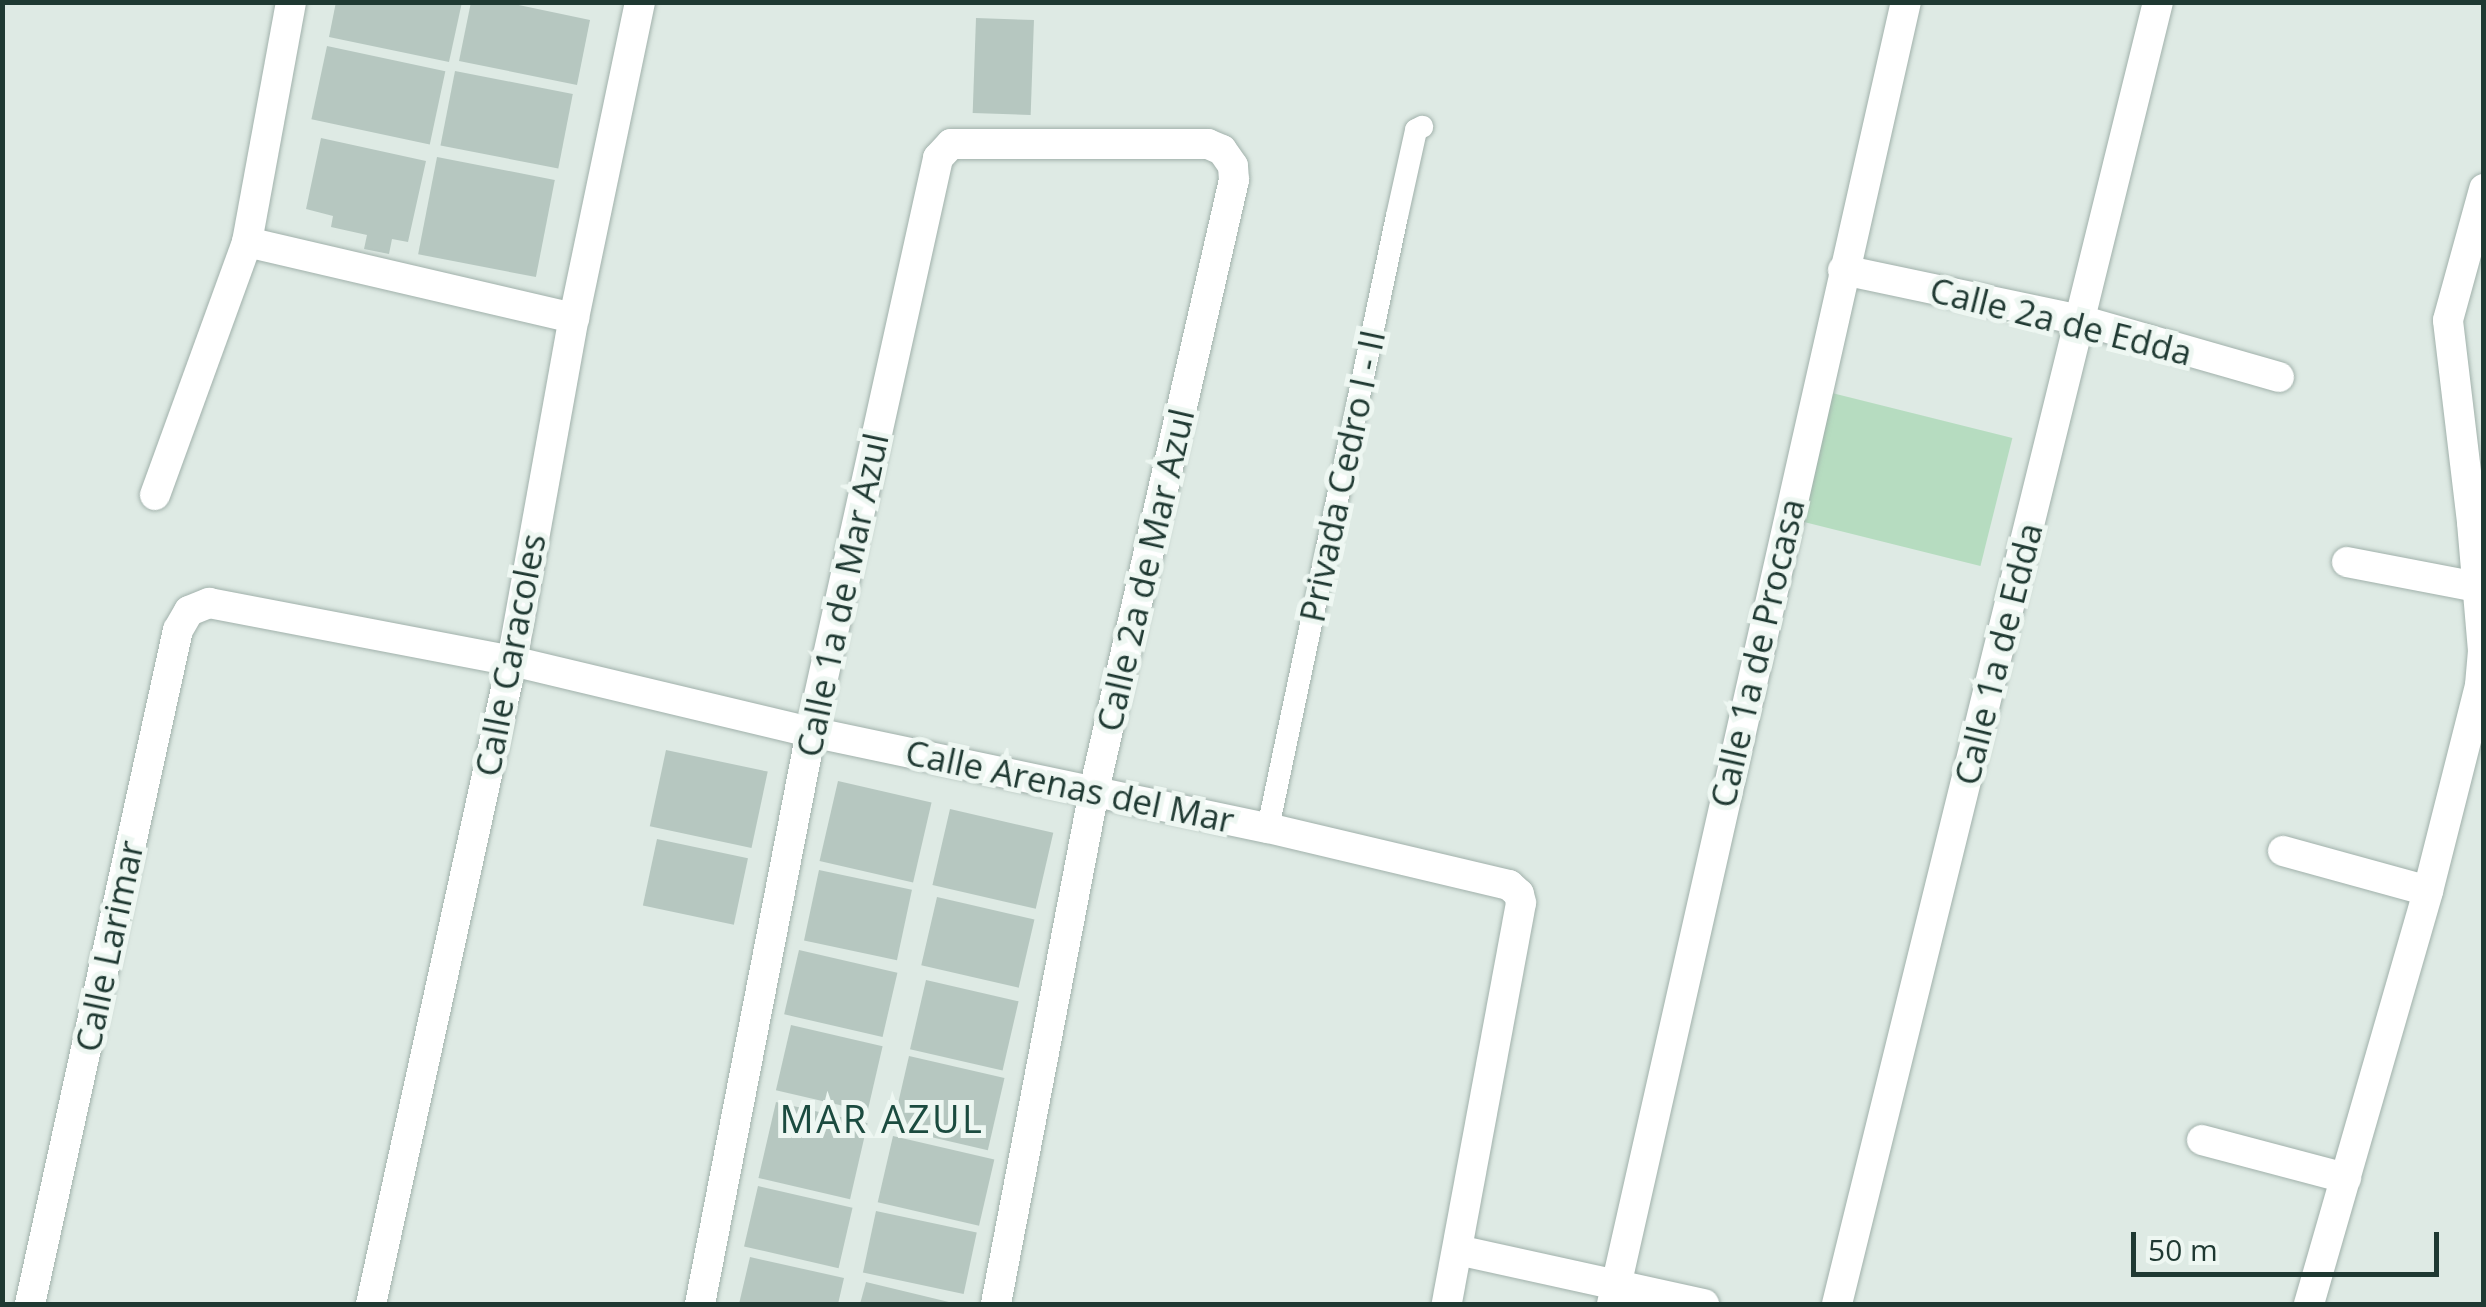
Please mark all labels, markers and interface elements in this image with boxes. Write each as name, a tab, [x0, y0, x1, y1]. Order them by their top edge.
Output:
street label: Calle 2a de Edda	[1926, 268, 2196, 374]
street label: Privada Cedro I - II	[1291, 326, 1393, 626]
street label: Calle 2a de Mar Azul	[1087, 405, 1203, 735]
street label: Calle 1a de Mar Azul	[787, 429, 897, 761]
street label: Calle 1a de Procasa	[1701, 495, 1813, 811]
street label: Calle 1a de Edda	[1945, 519, 2051, 789]
street label: Calle Caracoles	[466, 530, 554, 780]
street label: Calle Arenas del Mar	[902, 731, 1238, 841]
street label: Calle Larimar	[66, 837, 152, 1055]
district label: MAR AZUL	[780, 1096, 984, 1142]
scale bar	[2136, 1212, 2444, 1274]
text: 50 m	[2148, 1229, 2218, 1270]

